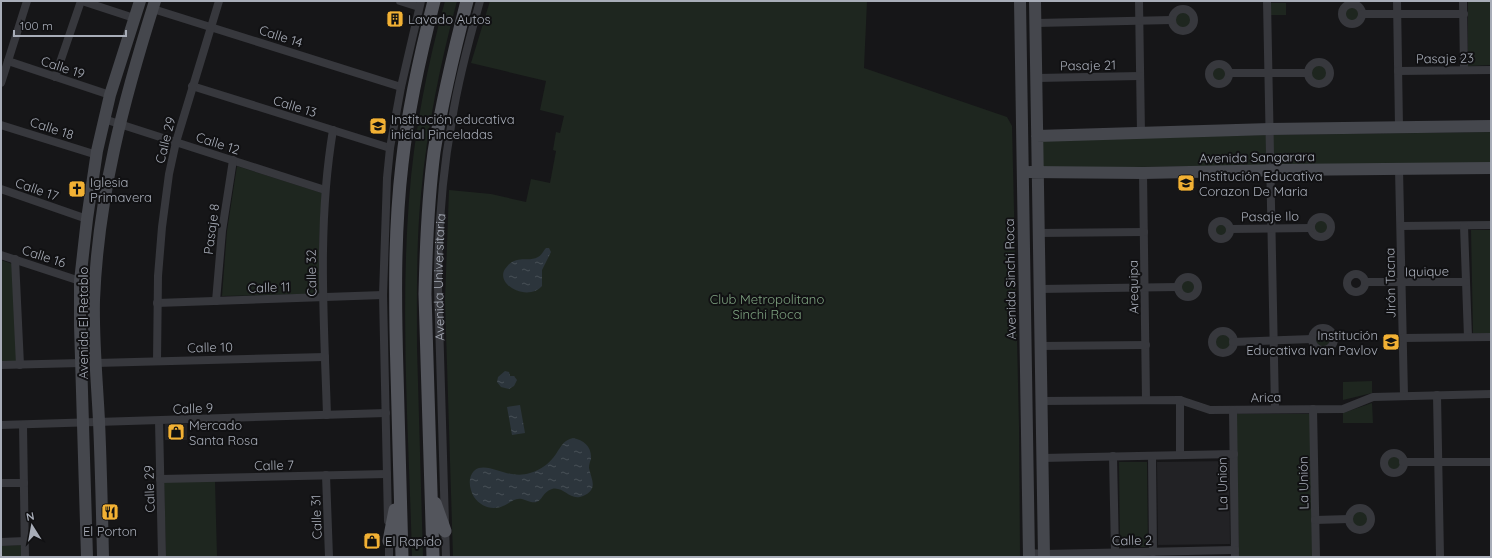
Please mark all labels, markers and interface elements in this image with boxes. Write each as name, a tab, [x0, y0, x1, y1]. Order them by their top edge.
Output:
building icon: Lavado Autos	[385, 9, 405, 29]
place label: Lavado Autos	[408, 11, 491, 27]
scale bar	[14, 12, 126, 38]
text: 100 m	[20, 18, 53, 33]
street label: Calle 14	[257, 22, 305, 51]
street label: Pasaje 23	[1416, 49, 1474, 67]
street label: Calle 19	[39, 52, 87, 82]
street label: Pasaje 21	[1060, 57, 1116, 73]
street label: Calle 13	[271, 92, 319, 120]
place label: Institución educativa inicial Pinceladas	[391, 111, 515, 142]
street label: Calle 18	[28, 113, 76, 143]
street label: Calle 29	[151, 115, 179, 165]
school or university icon: Institución educativa inicial Pinceladas	[368, 116, 388, 136]
street label: Calle 12	[194, 128, 242, 158]
street label: Avenida Sangarara	[1199, 148, 1315, 166]
place label: Institución Educativa Corazon De Maria	[1199, 168, 1323, 199]
school or university icon: Institución Educativa Corazon De Maria	[1176, 173, 1196, 193]
street label: Calle 17	[13, 174, 61, 204]
place label: Iglesia Primavera	[90, 174, 152, 205]
church icon: Iglesia Primavera	[67, 179, 87, 199]
street label: Pasaje 8	[200, 203, 222, 255]
street label: Pasaje Ilo	[1241, 207, 1299, 225]
street label: Avenida Universitaria	[430, 213, 448, 341]
street label: Avenida Sinchi Roca	[1001, 218, 1019, 340]
street label: Calle 16	[20, 241, 68, 271]
street label: Jirón Tacna	[1381, 248, 1399, 318]
street label: Calle 32	[303, 249, 319, 297]
street label: Arequipa	[1125, 260, 1141, 314]
street label: Iquique	[1405, 263, 1449, 279]
street label: Avenida El Retablo	[75, 267, 91, 379]
street label: Calle 11	[247, 278, 291, 296]
park label: Club Metropolitano Sinchi Roca	[710, 291, 824, 322]
place label: Institución Educativa Ivan Pavlov	[1246, 327, 1378, 358]
school or university icon: Institución Educativa Ivan Pavlov	[1381, 332, 1401, 352]
street label: Calle 10	[187, 339, 233, 355]
street label: Arica	[1250, 389, 1282, 405]
street label: Calle 9	[173, 399, 213, 417]
place label: Mercado Santa Rosa	[189, 417, 258, 448]
shop icon: Mercado Santa Rosa	[166, 422, 186, 442]
street label: La Unión	[1295, 456, 1311, 510]
street label: Calle 7	[254, 457, 294, 473]
street label: La Union	[1214, 457, 1230, 511]
street label: Calle 29	[140, 465, 158, 513]
street label: Calle 31	[307, 494, 325, 540]
restaurant icon: El Porton	[100, 502, 120, 522]
north arrow	[12, 506, 52, 546]
text: N	[25, 509, 35, 524]
place label: El Porton	[83, 523, 137, 539]
shop icon: El Rapido	[362, 531, 382, 551]
street label: Calle 2	[1112, 532, 1152, 548]
place label: El Rapido	[385, 533, 442, 549]

